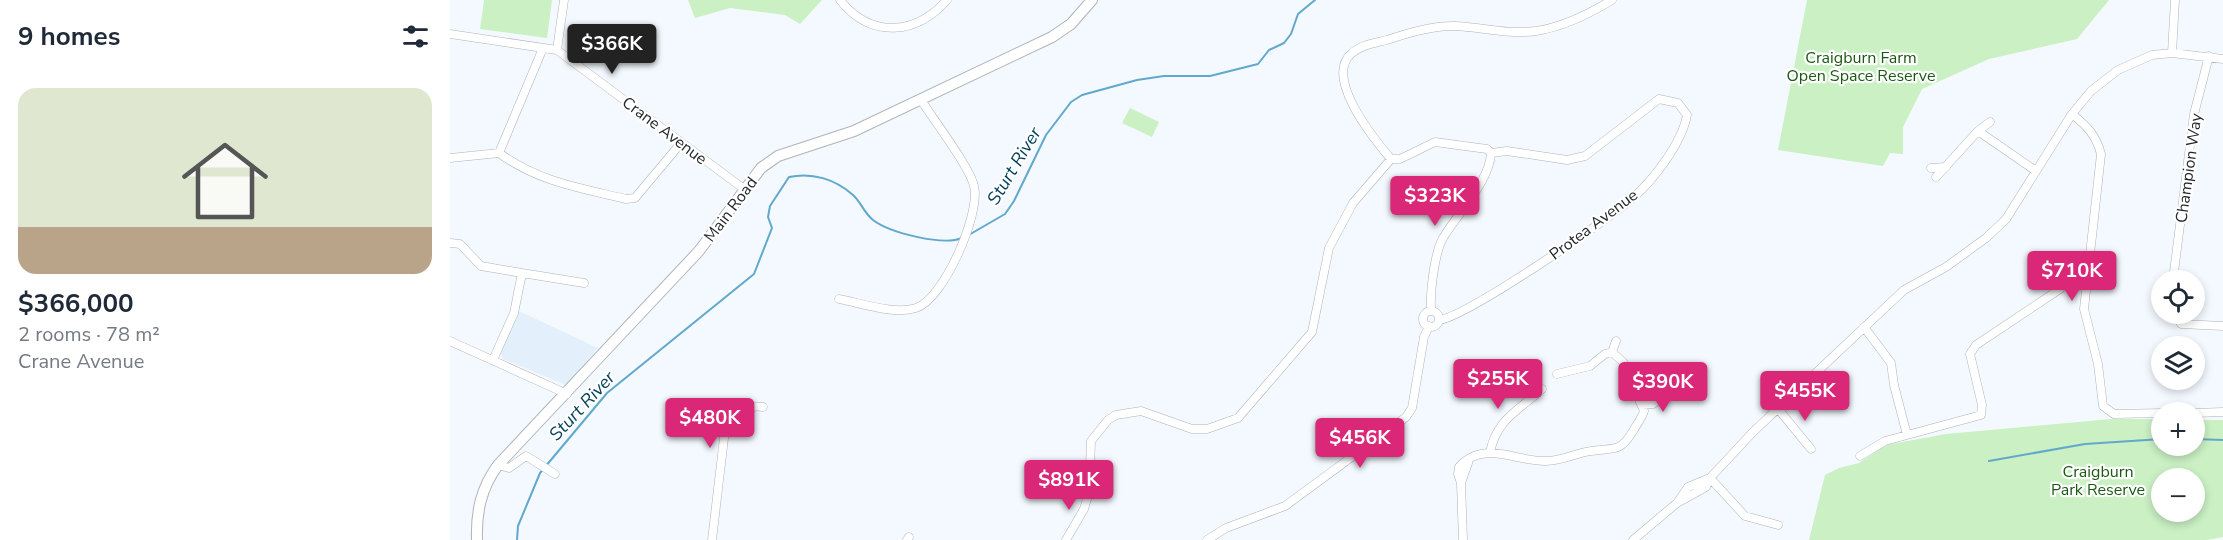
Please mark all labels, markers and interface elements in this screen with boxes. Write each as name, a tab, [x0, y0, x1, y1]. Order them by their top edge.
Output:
text: 9 homes	[18, 19, 120, 54]
icon: filters	[399, 20, 432, 53]
pin: $366K	[570, 24, 654, 75]
text: $366K	[581, 30, 643, 57]
park label: Craigburn Farm Open Space Reserve	[1787, 47, 1935, 87]
street label: Crane Avenue	[617, 92, 711, 170]
street label: Champion Way	[2170, 111, 2208, 224]
water label: Sturt River	[981, 122, 1047, 209]
icon: home	[171, 127, 279, 235]
street label: Main Road	[699, 173, 763, 247]
pin: $323K	[1393, 176, 1477, 227]
text: $323K	[1404, 182, 1466, 209]
street label: Protea Avenue	[1545, 184, 1642, 265]
pin: $710K	[2030, 251, 2114, 302]
text: $710K	[2041, 257, 2103, 284]
map controls	[2151, 270, 2205, 522]
button: locate	[2151, 270, 2205, 324]
text: $366,000	[18, 286, 134, 321]
text: 2 rooms · 78 m²	[18, 321, 160, 348]
button: layers	[2151, 336, 2205, 390]
text: Crane Avenue	[18, 348, 144, 375]
pin: $255K	[1456, 359, 1540, 410]
pin: $390K	[1621, 362, 1705, 413]
text: $255K	[1467, 365, 1529, 392]
water label: Sturt River	[544, 366, 621, 446]
text: $390K	[1632, 368, 1694, 395]
pin: $455K	[1763, 371, 1847, 422]
text: $455K	[1774, 377, 1836, 404]
pin: $480K	[668, 398, 752, 449]
button: +	[2151, 402, 2205, 456]
text: $480K	[679, 404, 741, 431]
pin: $456K	[1318, 418, 1402, 469]
text: $456K	[1329, 424, 1391, 451]
pin: $891K	[1027, 460, 1111, 511]
park label: Craigburn Park Reserve	[2051, 461, 2145, 501]
text: $891K	[1038, 466, 1100, 493]
button: −	[2151, 468, 2205, 522]

